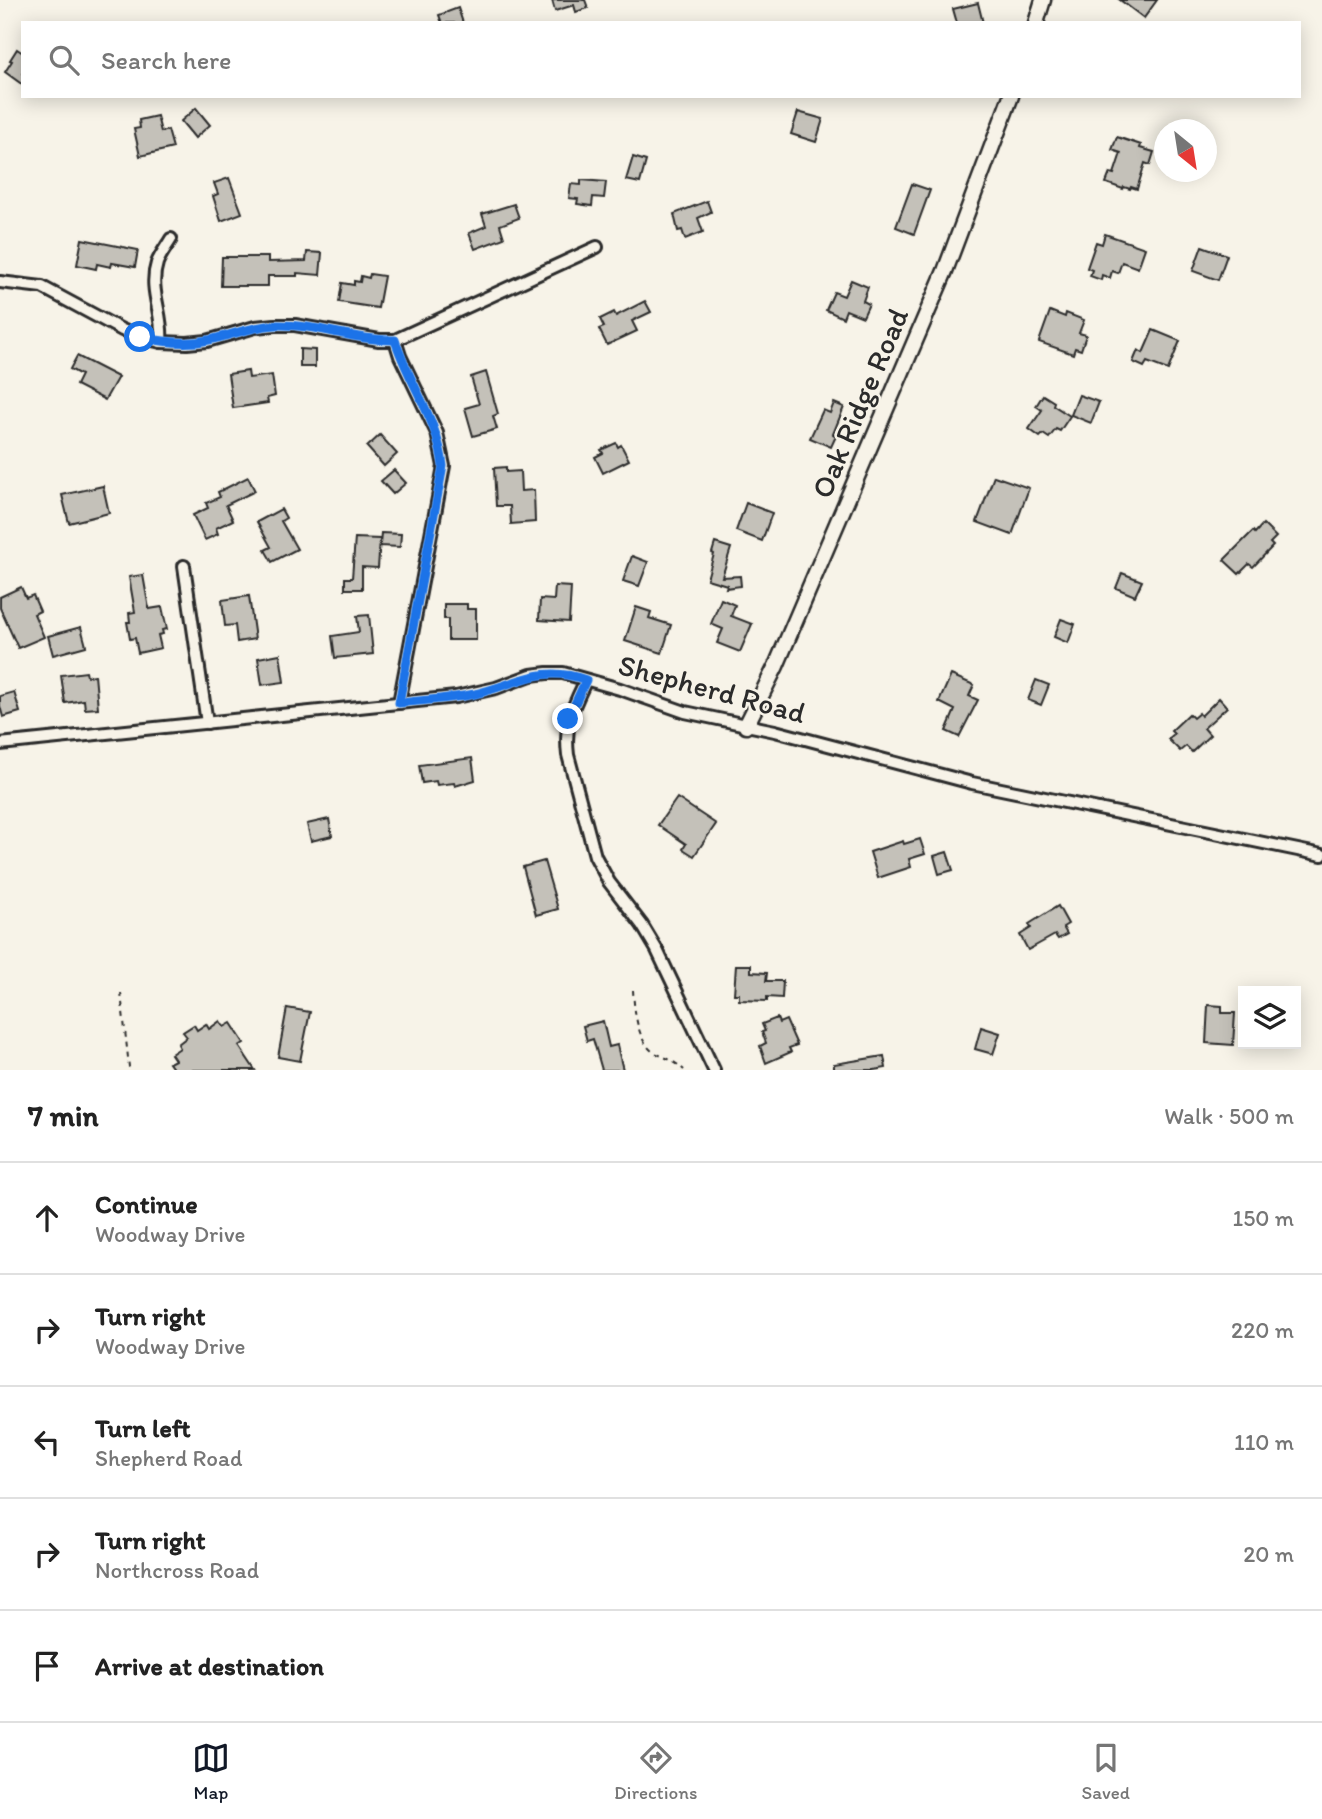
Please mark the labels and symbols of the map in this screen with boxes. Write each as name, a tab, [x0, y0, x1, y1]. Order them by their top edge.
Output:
north arrow	[1154, 119, 1217, 182]
street label: Oak Ridge Road	[803, 302, 916, 504]
route start	[124, 321, 155, 352]
street label: Shepherd Road	[614, 646, 810, 731]
route end	[552, 703, 583, 734]

